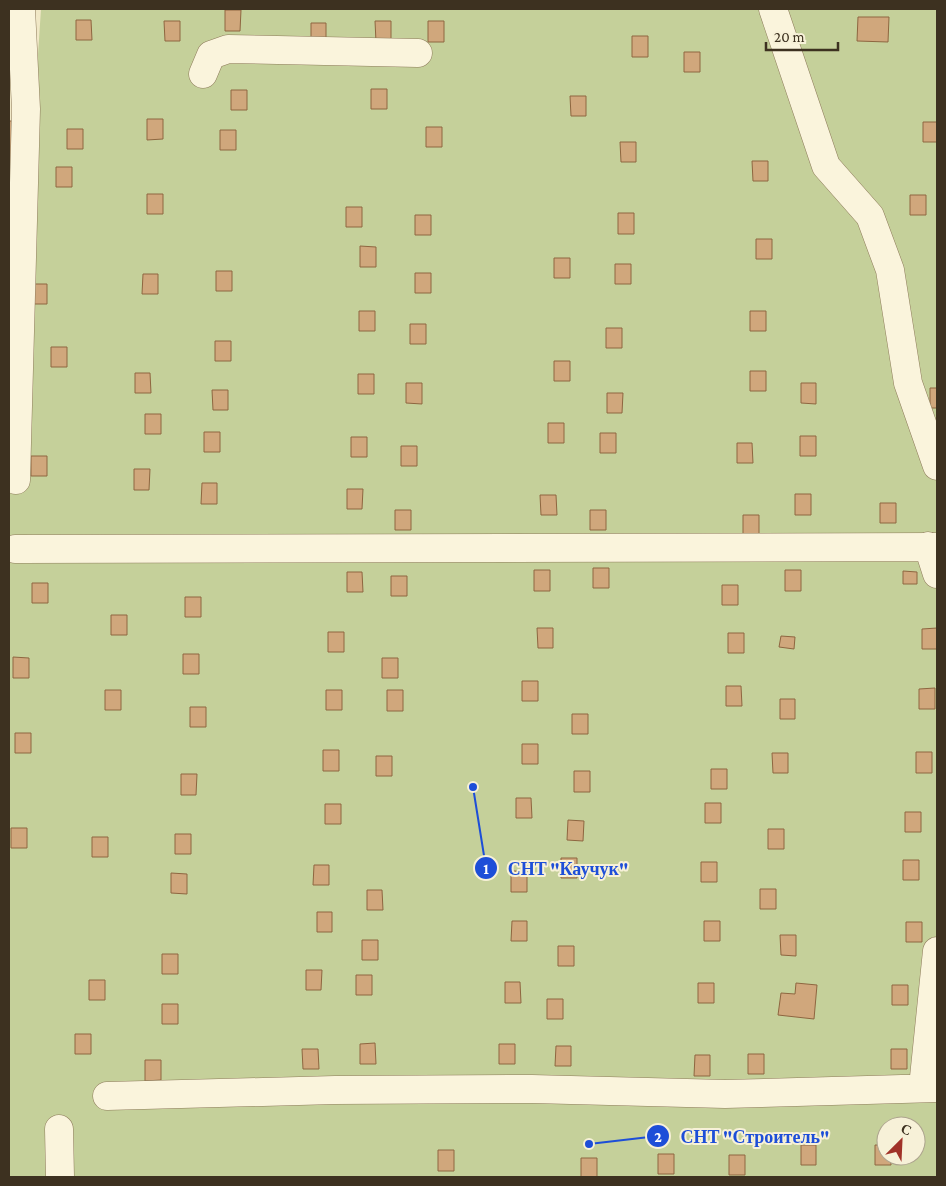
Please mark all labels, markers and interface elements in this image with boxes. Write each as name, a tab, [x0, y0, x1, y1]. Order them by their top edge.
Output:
scale bar	[766, 20, 838, 52]
text: 20 m	[774, 29, 805, 45]
callout: СНТ "Каучук"	[473, 852, 639, 885]
text: СНТ "Каучук"	[508, 859, 628, 879]
text: 1	[483, 861, 489, 877]
north arrow	[876, 1116, 926, 1166]
callout: СНТ "Строитель"	[645, 1120, 839, 1153]
text: С	[898, 1120, 914, 1138]
text: СНТ "Строитель"	[681, 1127, 829, 1147]
text: 2	[654, 1129, 662, 1145]

